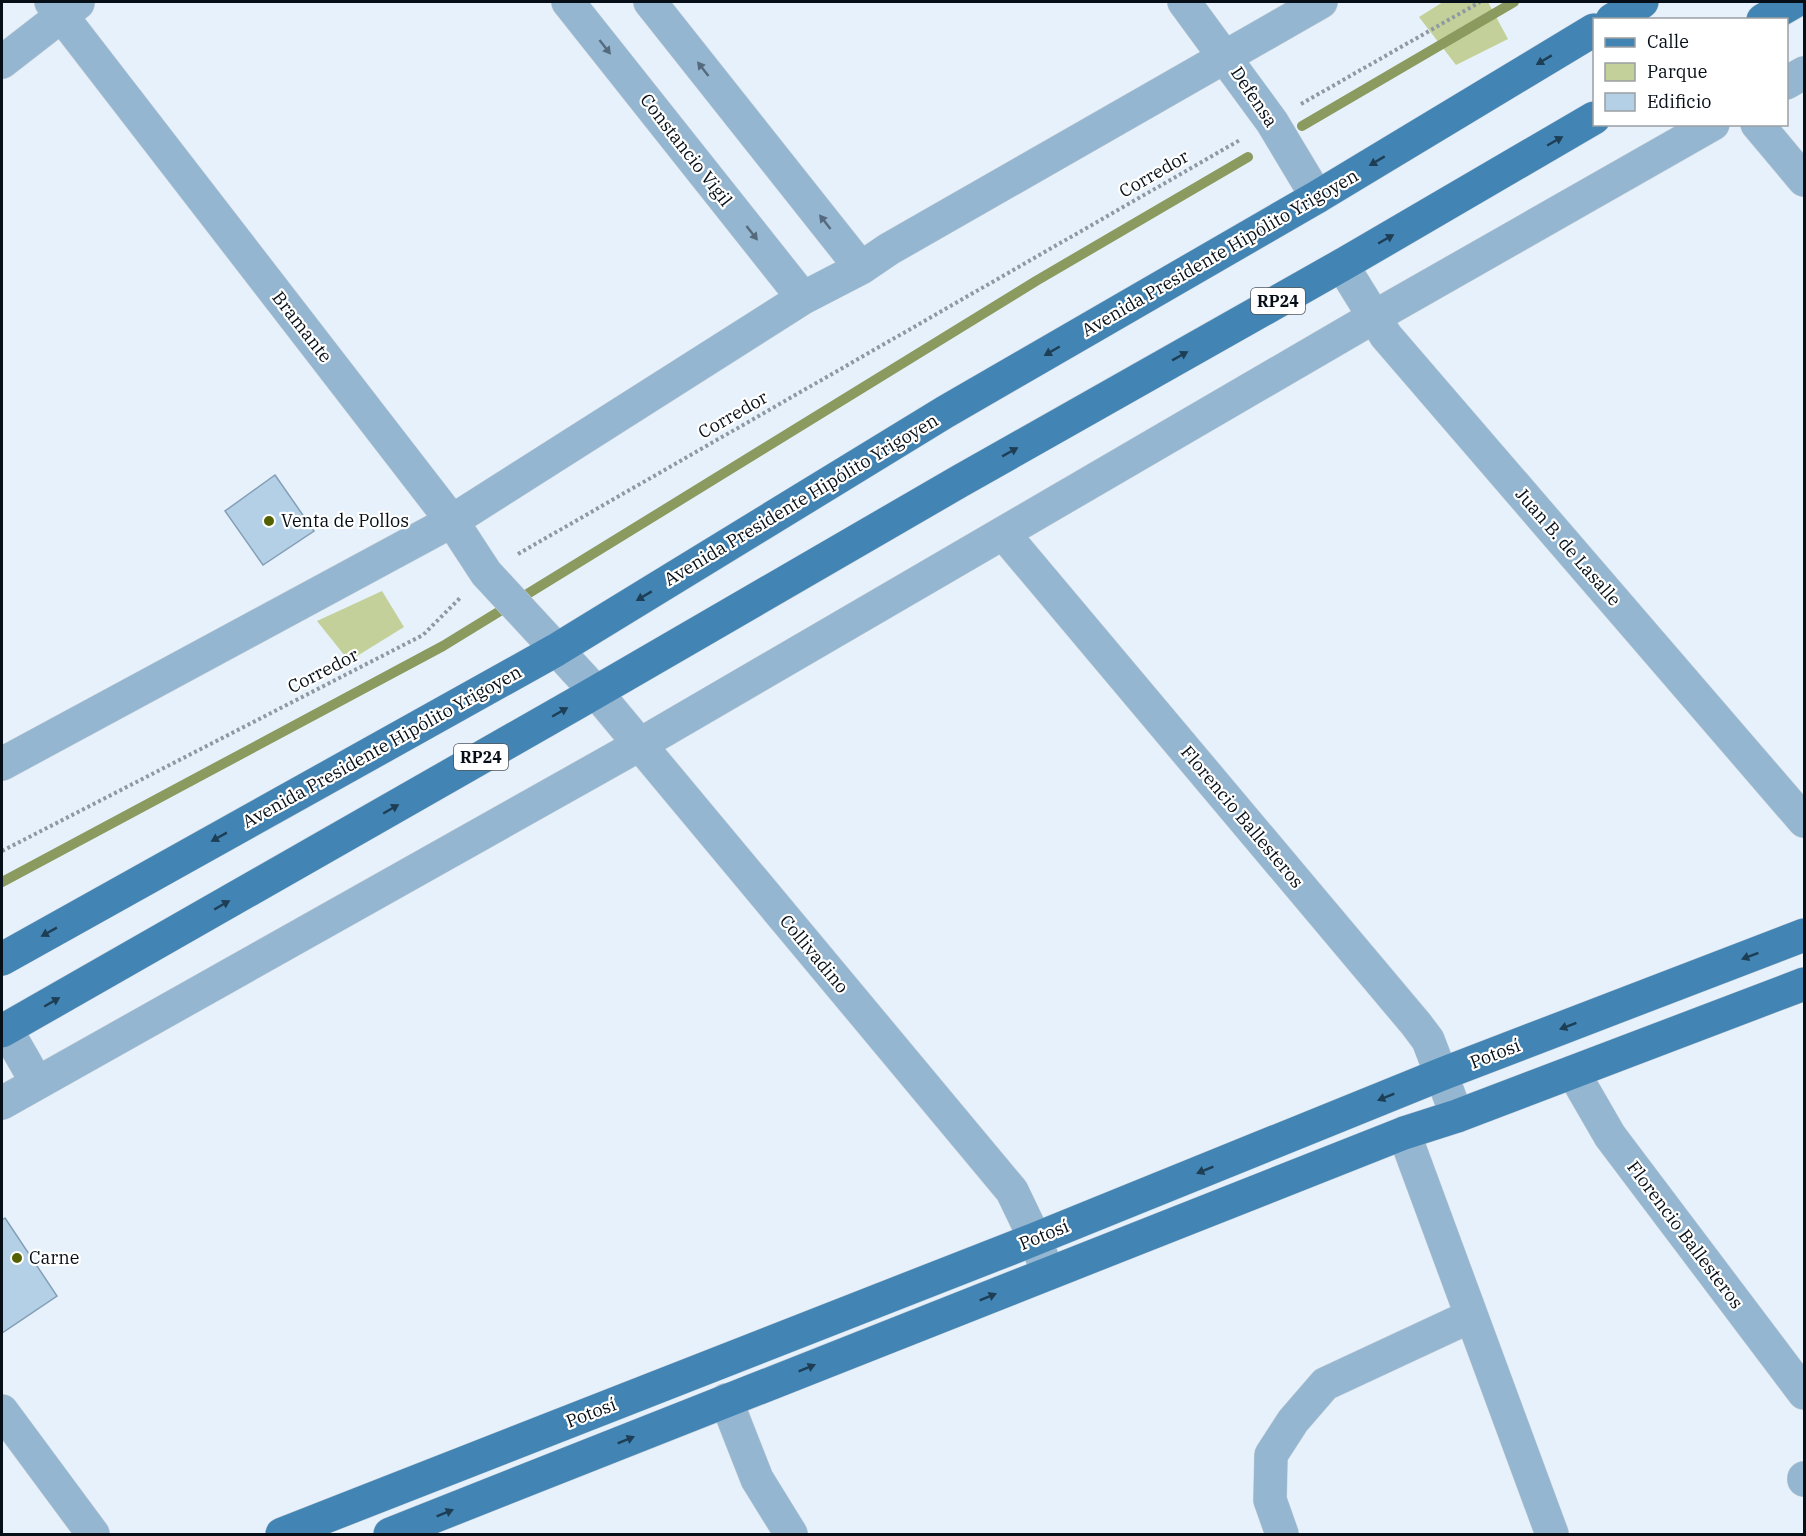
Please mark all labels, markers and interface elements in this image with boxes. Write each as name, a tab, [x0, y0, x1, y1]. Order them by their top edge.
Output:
legend	[1593, 18, 1788, 126]
text: Calle	[1647, 30, 1689, 53]
one-way arrow	[598, 40, 610, 55]
one-way arrow	[1536, 55, 1552, 66]
text: Parque	[1647, 60, 1707, 83]
one-way arrow	[698, 62, 710, 77]
street label: Defensa	[1226, 62, 1283, 132]
street label: Constancio Vigil	[635, 89, 738, 211]
text: Edificio	[1647, 90, 1711, 113]
one-way arrow	[1547, 136, 1564, 146]
street label: Corredor	[1115, 144, 1193, 203]
one-way arrow	[1368, 156, 1385, 166]
street label: Avenida Presidente Hipólito Yrigoyen	[1077, 164, 1362, 342]
one-way arrow	[818, 214, 831, 230]
one-way arrow	[745, 226, 757, 241]
one-way arrow	[1378, 234, 1395, 244]
street label: Bramante	[267, 286, 337, 367]
road number: RP24	[1251, 288, 1305, 314]
one-way arrow	[1044, 345, 1060, 356]
one-way arrow	[1172, 351, 1189, 361]
street label: Corredor	[694, 385, 772, 444]
street label: Avenida Presidente Hipólito Yrigoyen	[659, 408, 942, 591]
one-way arrow	[1002, 447, 1019, 457]
street label: Juan B. de Lasalle	[1511, 483, 1626, 611]
place label: Venta de Pollos	[281, 509, 409, 532]
marker: Venta de Pollos	[262, 514, 276, 528]
one-way arrow	[636, 590, 653, 601]
street label: Corredor	[283, 643, 362, 698]
street label: Avenida Presidente Hipólito Yrigoyen	[238, 660, 526, 833]
one-way arrow	[552, 707, 569, 717]
street label: Florencio Ballesteros	[1176, 741, 1309, 893]
road number: RP24	[454, 744, 508, 770]
one-way arrow	[383, 804, 400, 814]
one-way arrow	[211, 832, 228, 842]
one-way arrow	[214, 900, 230, 911]
street label: Collivadino	[775, 910, 854, 998]
one-way arrow	[40, 927, 57, 937]
one-way arrow	[1741, 952, 1759, 961]
one-way arrow	[44, 997, 61, 1007]
one-way arrow	[1559, 1022, 1577, 1031]
street label: Potosí	[1466, 1033, 1524, 1074]
one-way arrow	[1377, 1093, 1395, 1102]
street label: Florencio Ballesteros	[1622, 1156, 1748, 1313]
one-way arrow	[1196, 1165, 1214, 1175]
street label: Potosí	[1015, 1214, 1073, 1255]
place label: Carne	[29, 1246, 79, 1269]
marker: Carne	[10, 1251, 24, 1265]
one-way arrow	[979, 1292, 997, 1301]
one-way arrow	[798, 1363, 816, 1372]
street label: Potosí	[562, 1392, 620, 1433]
one-way arrow	[617, 1435, 635, 1445]
one-way arrow	[436, 1508, 454, 1518]

